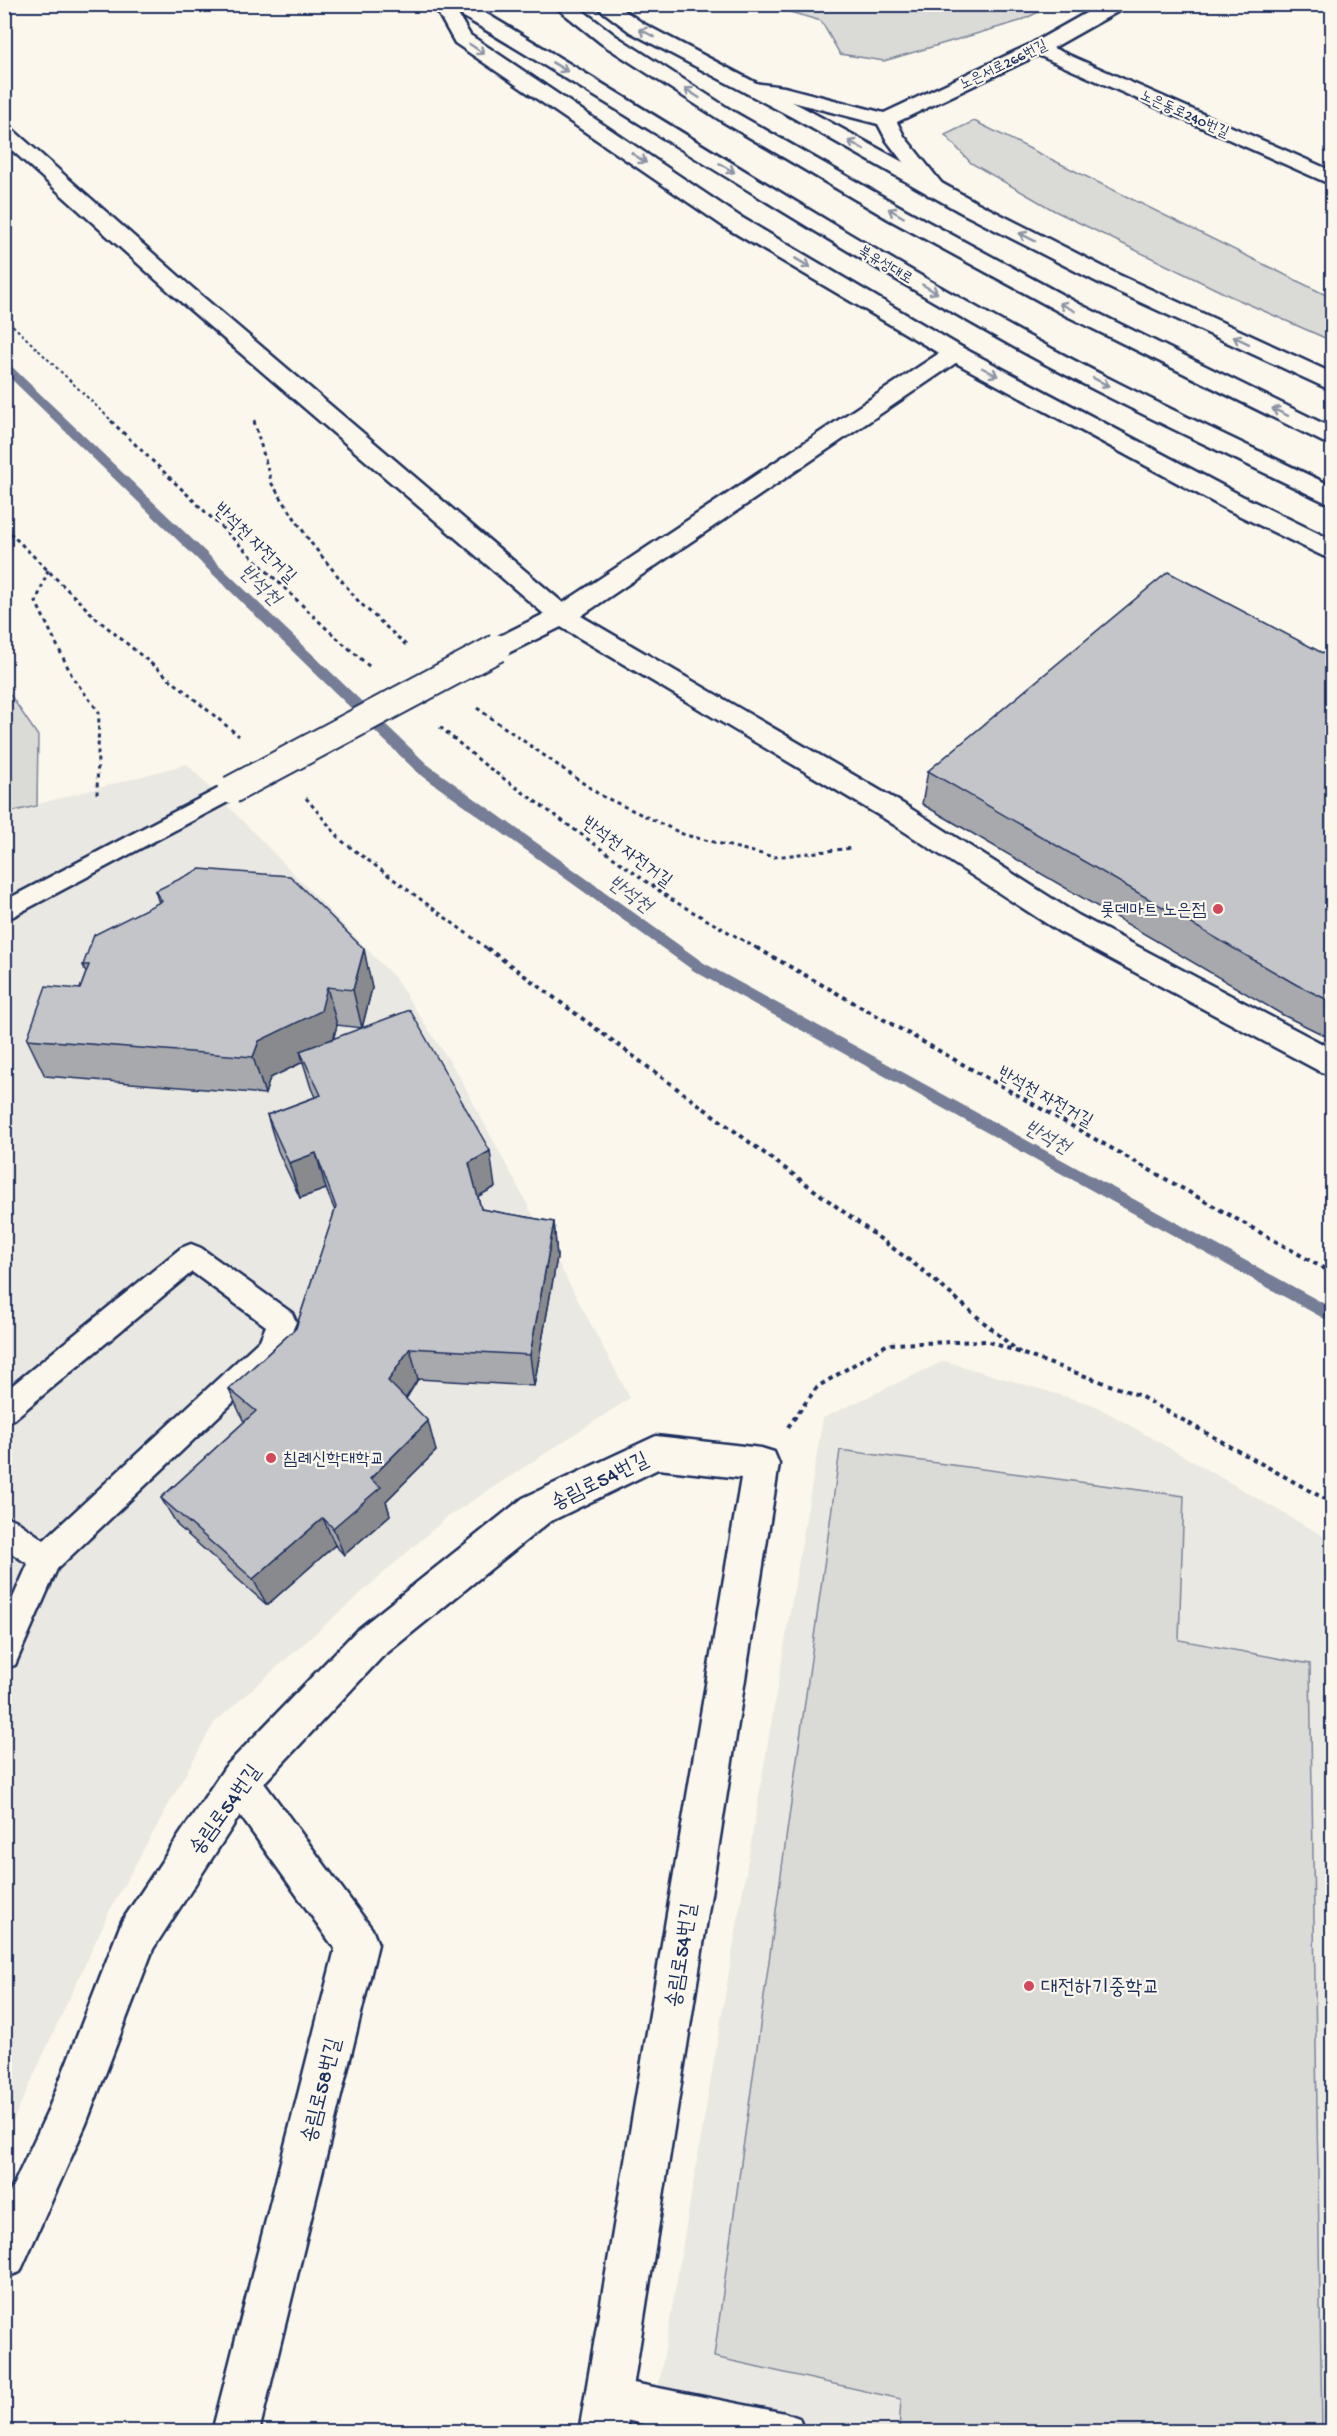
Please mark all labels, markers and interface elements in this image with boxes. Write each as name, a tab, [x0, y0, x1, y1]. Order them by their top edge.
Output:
one-way arrow	[639, 27, 656, 39]
street label: 노은서로266번길	[957, 37, 1051, 95]
one-way arrow	[469, 43, 485, 55]
one-way arrow	[551, 61, 568, 73]
one-way arrow	[684, 87, 701, 99]
street label: 노은동로240번길	[1137, 87, 1231, 142]
one-way arrow	[848, 139, 865, 151]
one-way arrow	[630, 153, 647, 165]
one-way arrow	[718, 162, 735, 174]
one-way arrow	[888, 207, 905, 219]
one-way arrow	[1019, 231, 1037, 243]
street label: 북유성대로	[854, 242, 915, 289]
one-way arrow	[794, 258, 811, 270]
one-way arrow	[921, 284, 938, 296]
one-way arrow	[1059, 301, 1076, 313]
one-way arrow	[1232, 334, 1251, 345]
one-way arrow	[981, 366, 998, 378]
one-way arrow	[1092, 377, 1110, 388]
one-way arrow	[1271, 405, 1289, 417]
street label: 반석천 자전거길	[210, 498, 302, 586]
water label: 반석천	[235, 559, 287, 609]
street label: 반석천 자전거길	[578, 813, 676, 893]
water label: 반석천	[603, 872, 657, 920]
place label: 롯데마트 노은점	[1100, 901, 1207, 922]
marker: 롯데마트 노은점	[1211, 902, 1225, 916]
street label: 반석천 자전거길	[993, 1063, 1097, 1133]
water label: 반석천	[1020, 1117, 1075, 1162]
street label: 송림로54번길	[547, 1448, 653, 1518]
place label: 침례신학대학교	[283, 1450, 384, 1471]
marker: 침례신학대학교	[264, 1451, 278, 1465]
street label: 송림로54번길	[185, 1760, 268, 1861]
street label: 송림로54번길	[662, 1901, 704, 2010]
place label: 대전하기중학교	[1041, 1977, 1159, 2002]
marker: 대전하기중학교	[1022, 1979, 1036, 1993]
street label: 송림로58번길	[297, 2036, 348, 2146]

